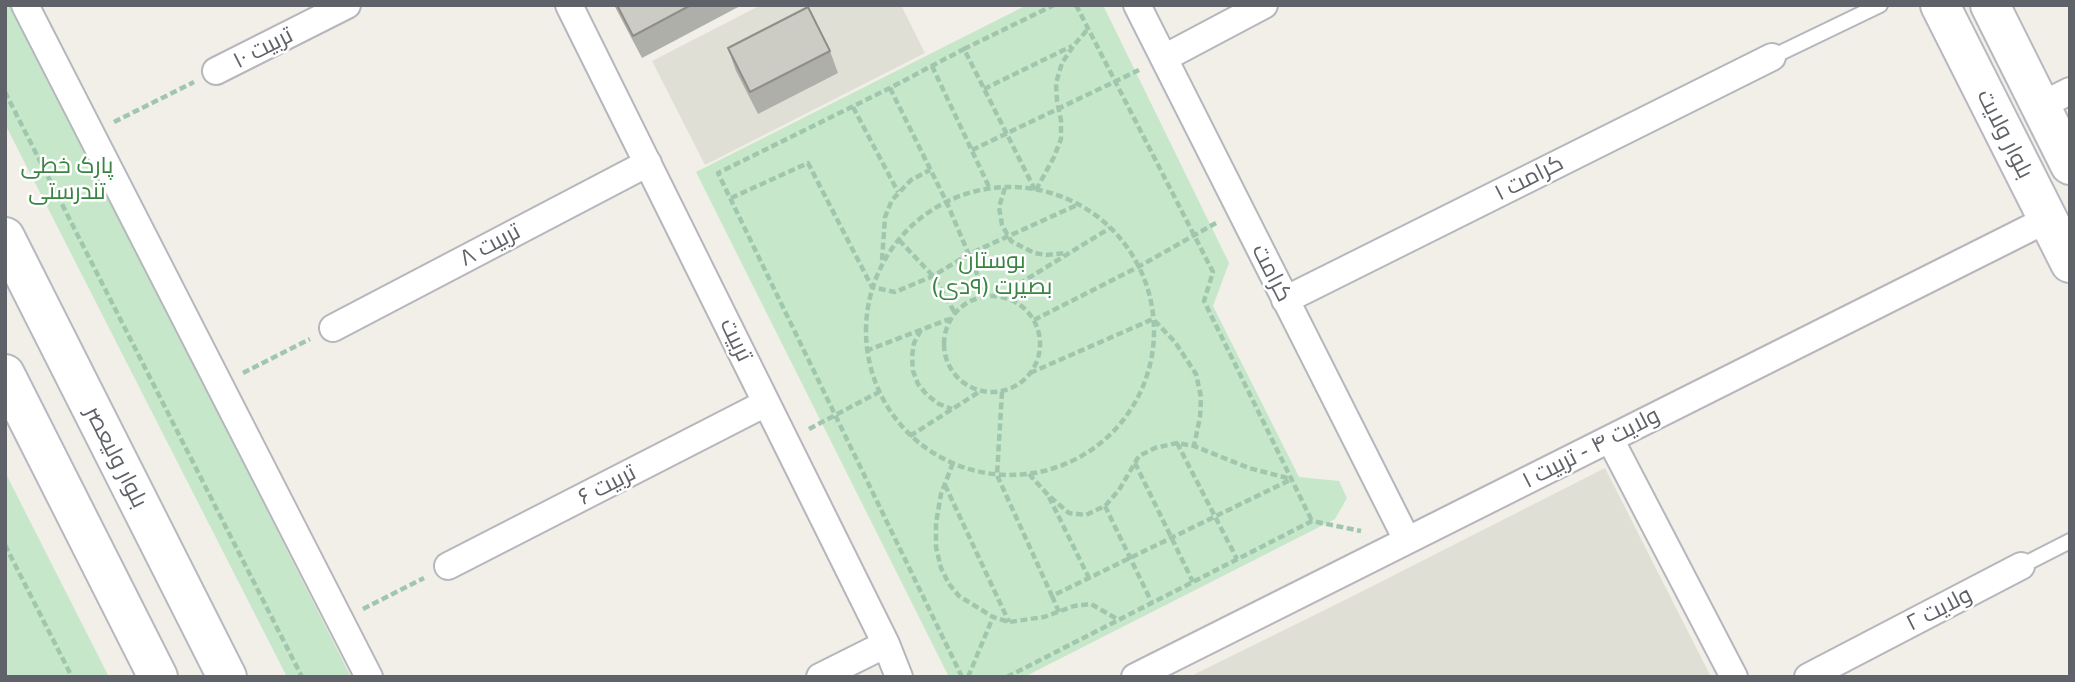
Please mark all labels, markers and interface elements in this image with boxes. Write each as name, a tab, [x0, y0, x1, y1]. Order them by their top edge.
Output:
street label: تربیت ۱۰	[229, 21, 297, 75]
street label: بلوار ولایت	[1971, 85, 2039, 183]
street label: کرامت ۱	[1490, 149, 1568, 207]
park label: پارک خطی تندرستی	[21, 152, 113, 206]
street label: تربیت ۸	[455, 218, 525, 272]
street label: کرامت	[1246, 240, 1298, 306]
park label: بوستان بصیرت (۹دی)	[932, 247, 1052, 301]
street label: تربیت	[714, 314, 758, 366]
street label: بلوار ولیعصر	[79, 402, 153, 512]
street label: ولایت ۴ - تربیت ۱	[1518, 402, 1664, 494]
street label: تربیت ۶	[573, 459, 641, 511]
street label: ولایت ۲	[1902, 581, 1976, 637]

